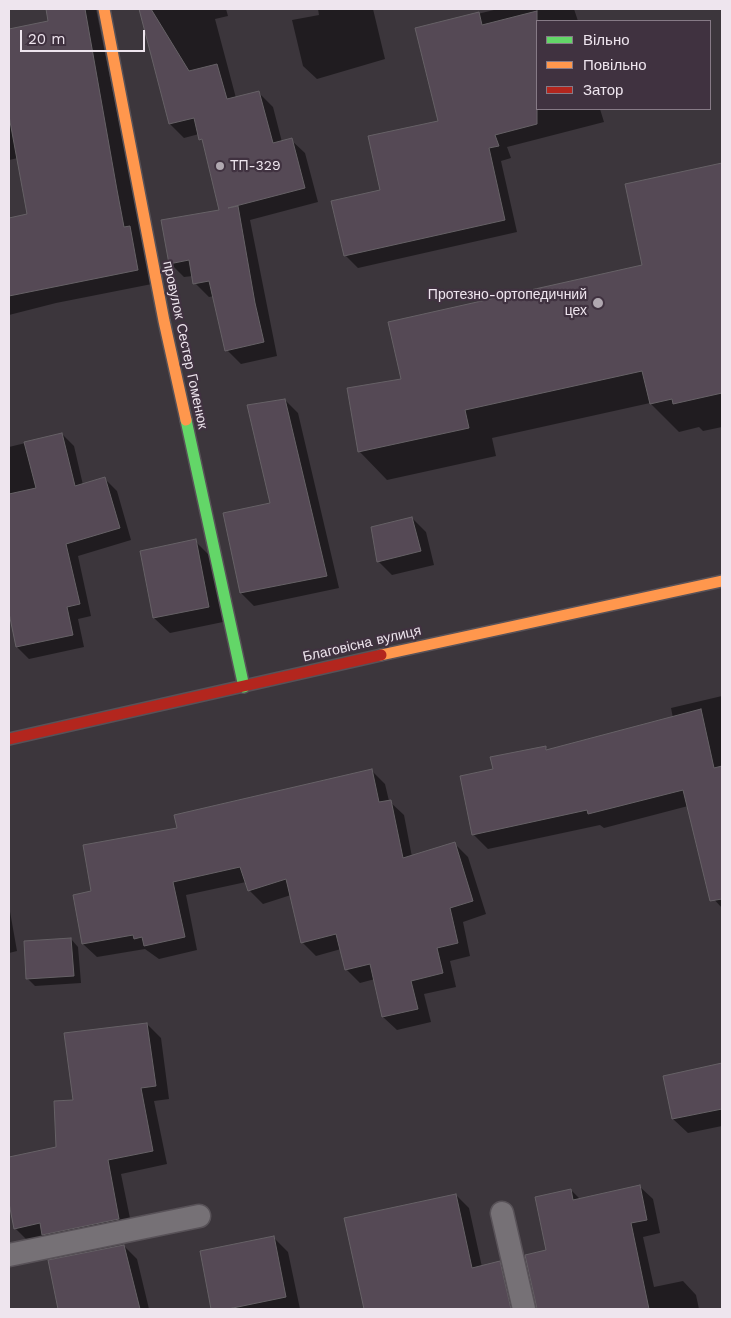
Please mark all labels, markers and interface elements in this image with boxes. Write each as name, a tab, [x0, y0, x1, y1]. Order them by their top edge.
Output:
scale bar	[22, 20, 148, 52]
legend	[536, 20, 711, 110]
text: 20 m	[28, 30, 66, 48]
text: Вільно	[583, 31, 630, 49]
text: Повільно	[583, 56, 647, 74]
text: Затор	[583, 81, 623, 99]
place label: ТП-329	[230, 158, 281, 174]
marker: ТП-329	[214, 160, 226, 172]
street label: провулок Сестер Гоменюк	[159, 259, 211, 431]
place label: Протезно-ортопедичний цех	[428, 287, 587, 320]
marker: Протезно-ортопедичний цех	[591, 296, 605, 310]
street label: Благовісна вулиця	[301, 622, 423, 666]

